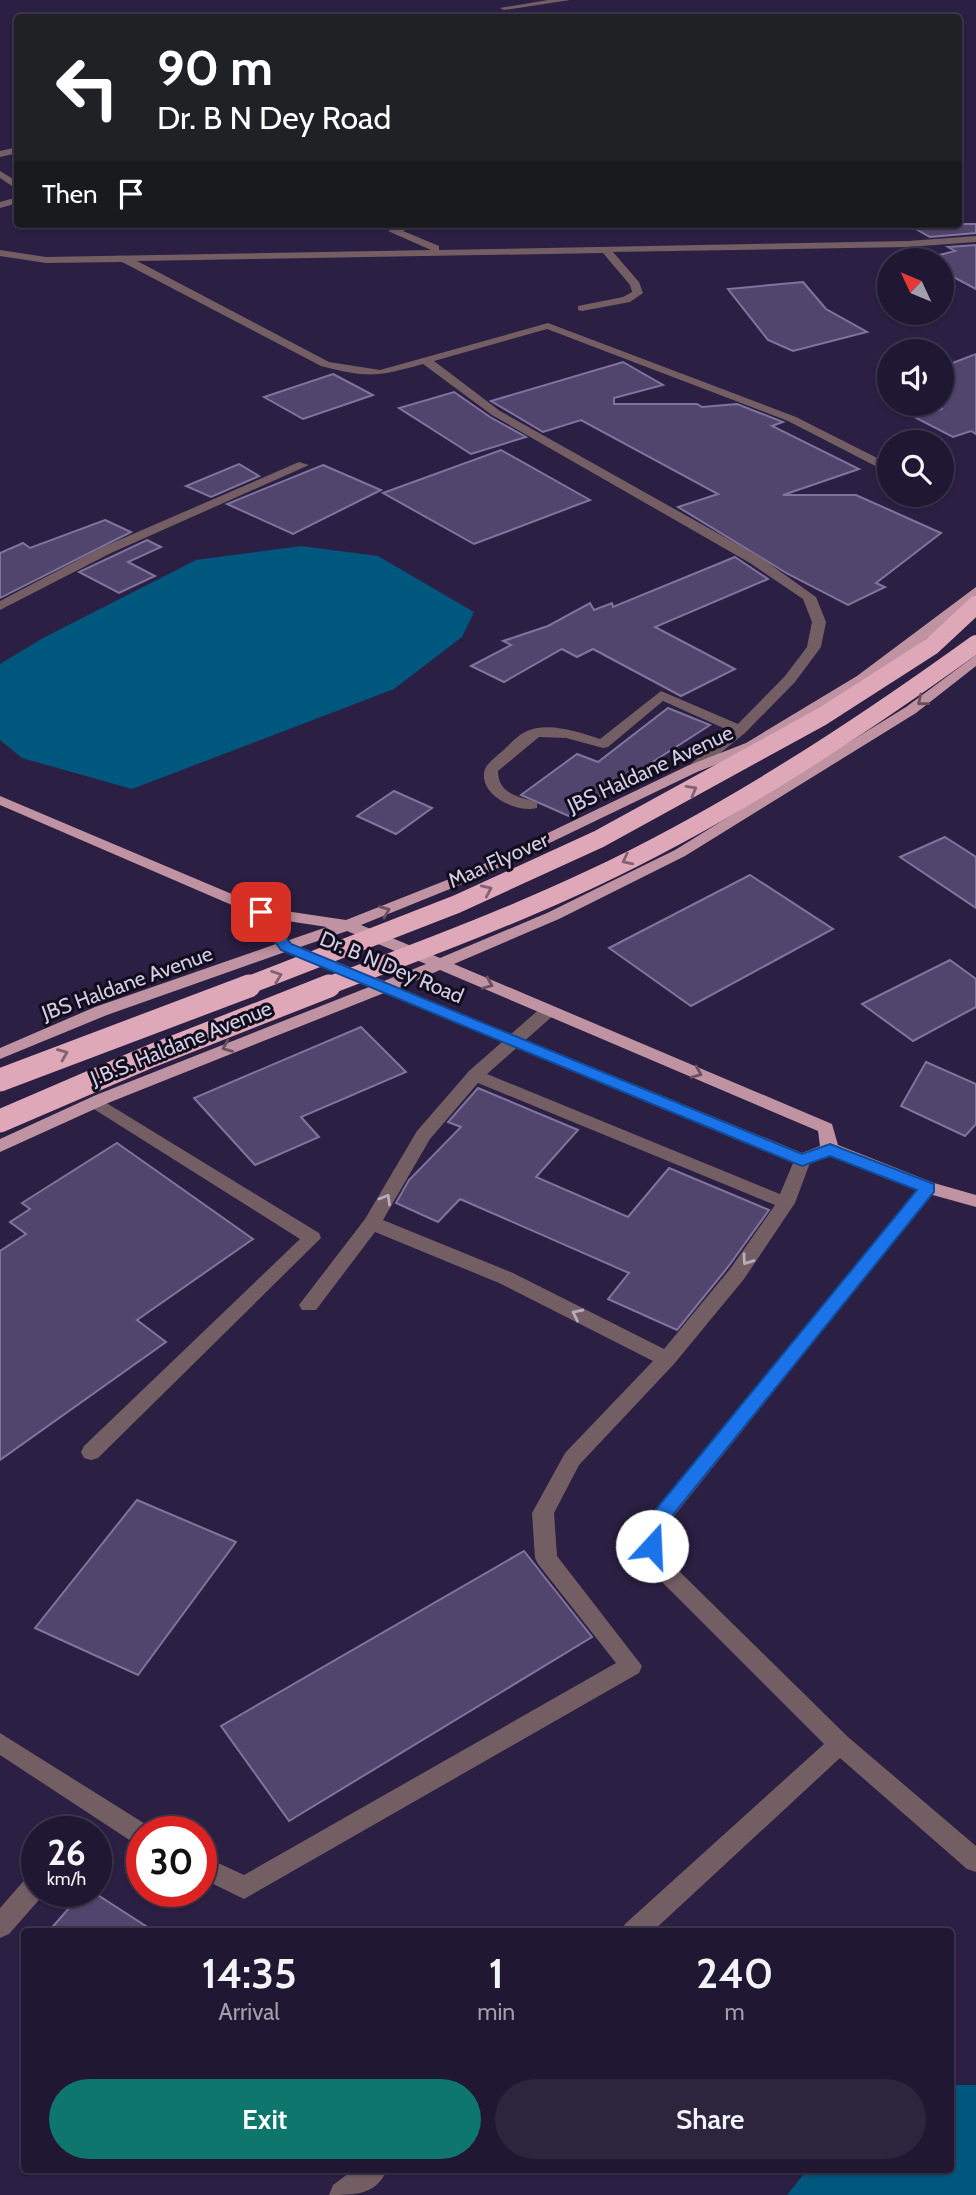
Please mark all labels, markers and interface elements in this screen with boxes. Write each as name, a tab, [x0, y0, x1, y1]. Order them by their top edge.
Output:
text: 90 m	[157, 38, 273, 97]
icon: left	[42, 42, 133, 133]
text: Dr. B N Dey Road	[157, 98, 391, 137]
icon: arrive	[112, 175, 150, 213]
text: Then	[42, 178, 98, 210]
north arrow	[877, 248, 954, 326]
map controls	[877, 248, 954, 507]
button: sound	[877, 339, 954, 416]
button: search	[877, 430, 954, 507]
one-way arrow	[918, 692, 930, 705]
street label: JBS Haldane Avenue	[562, 720, 737, 819]
one-way arrow	[684, 785, 697, 798]
street label: Maa Flyover	[444, 827, 552, 893]
one-way arrow	[621, 852, 634, 865]
pin	[231, 882, 291, 942]
one-way arrow	[480, 884, 492, 898]
icon: arrive	[242, 893, 280, 931]
one-way arrow	[378, 905, 391, 919]
street label: Dr. B N Dey Road	[316, 925, 468, 1009]
street label: JBS Haldane Avenue	[37, 940, 216, 1026]
one-way arrow	[270, 970, 282, 984]
one-way arrow	[481, 975, 493, 989]
street label: J.B.S. Haldane Avenue	[86, 995, 275, 1091]
one-way arrow	[222, 1039, 234, 1053]
one-way arrow	[57, 1049, 69, 1063]
one-way arrow	[690, 1065, 702, 1079]
one-way arrow	[378, 1193, 391, 1206]
one-way arrow	[743, 1252, 755, 1265]
one-way arrow	[572, 1308, 584, 1322]
position arrow	[615, 1509, 689, 1583]
speed limit sign: 30	[126, 1816, 217, 1907]
text: 26	[47, 1831, 86, 1874]
text: km/h	[47, 1868, 86, 1890]
text: 14:35	[202, 1947, 297, 1999]
text: 1	[489, 1947, 504, 1999]
text: 240	[696, 1947, 773, 1999]
text: Arrival	[219, 1998, 280, 2026]
text: min	[477, 1998, 515, 2026]
text: m	[725, 1998, 745, 2026]
button: Exit	[49, 2079, 481, 2159]
button: Share	[495, 2079, 926, 2159]

